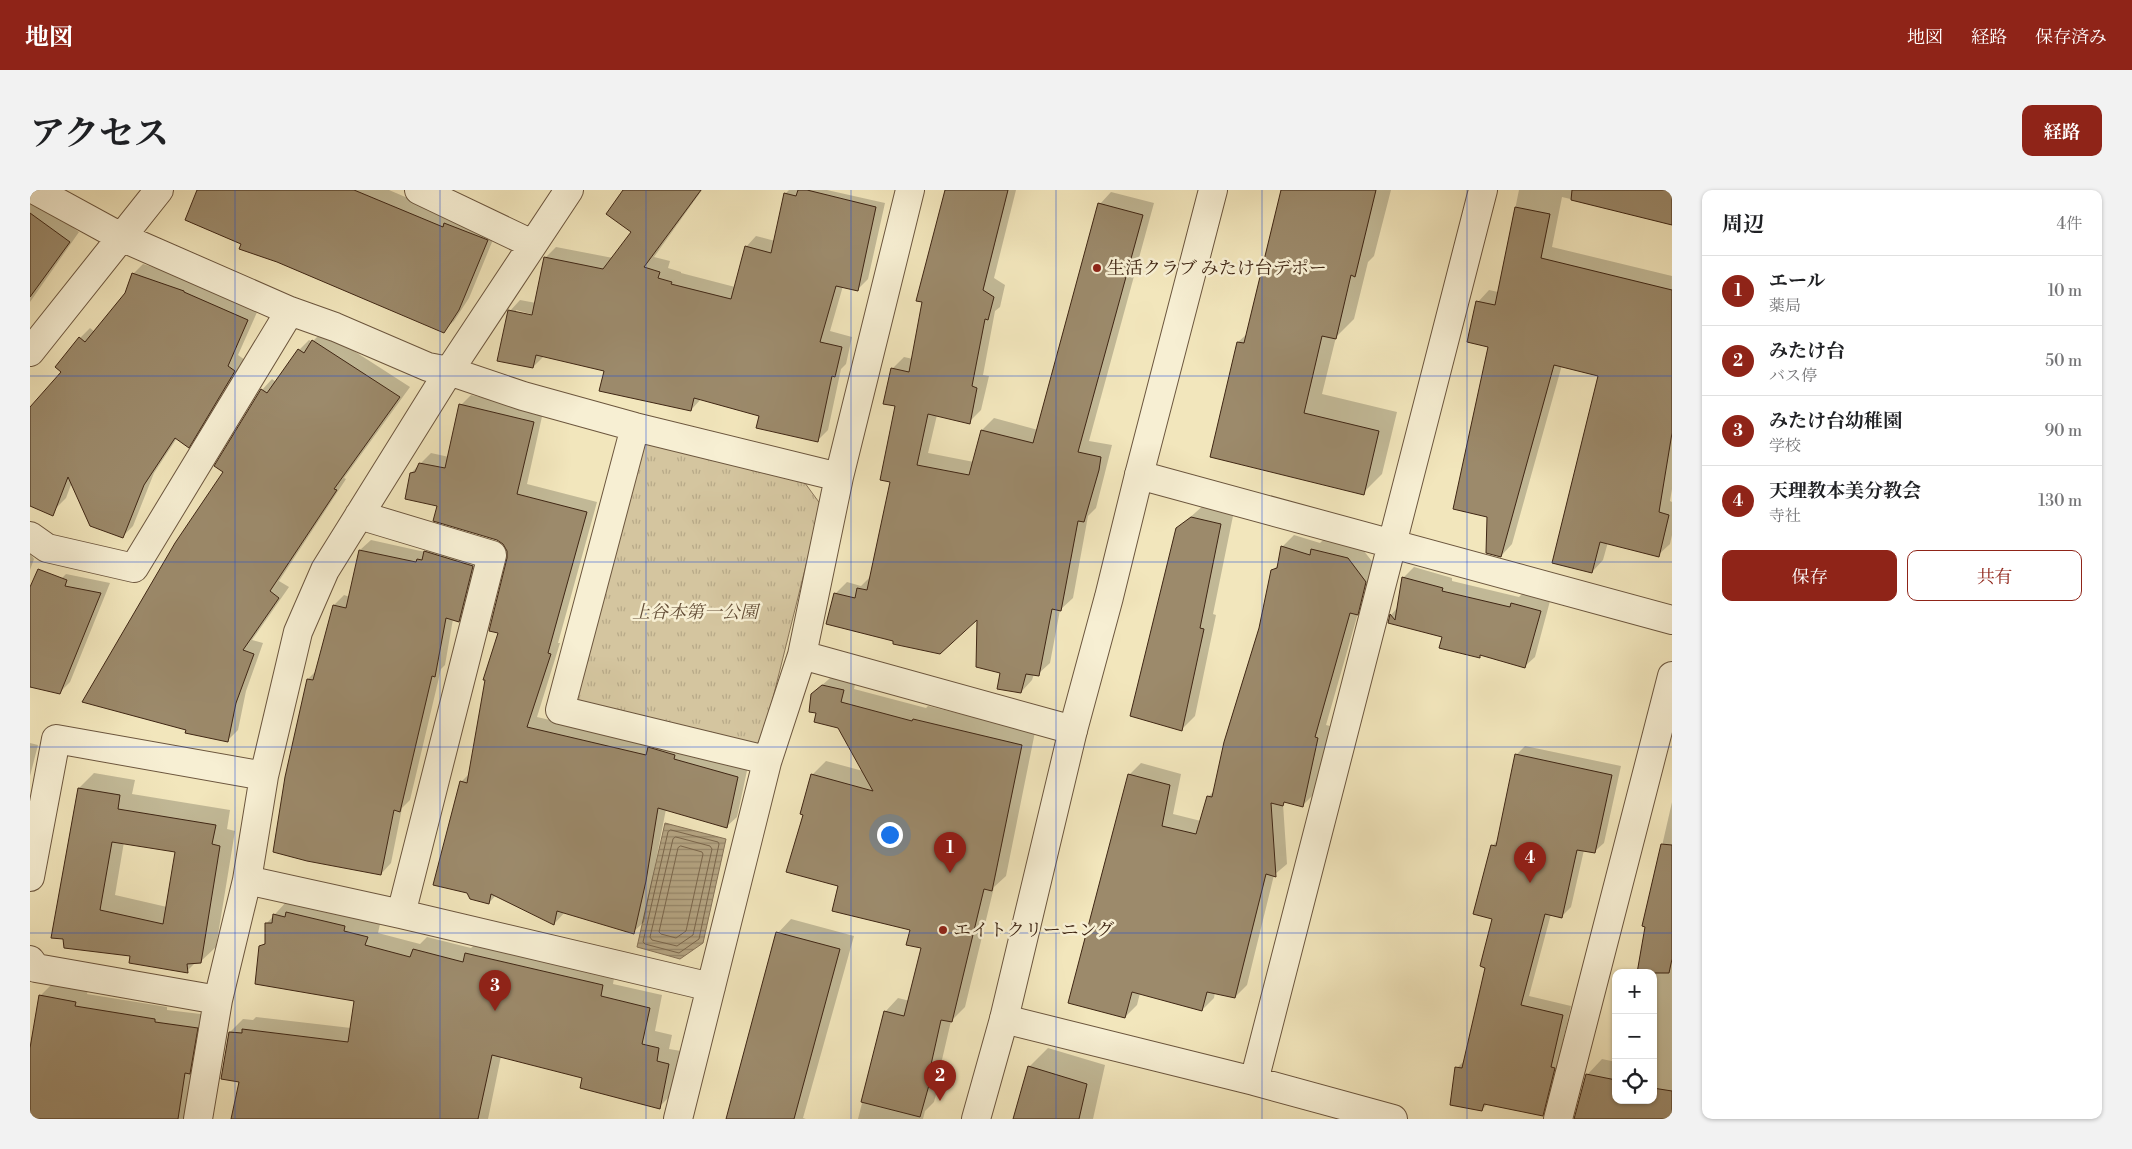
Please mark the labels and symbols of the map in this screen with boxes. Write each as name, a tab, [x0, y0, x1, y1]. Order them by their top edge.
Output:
place label: 生活クラブ みたけ台デポー	[1107, 257, 1327, 280]
marker: 生活クラブ みたけ台デポー	[1091, 262, 1103, 274]
park label: 上谷本第一公園	[632, 601, 761, 624]
your location	[877, 822, 903, 848]
pin: 1	[934, 832, 966, 873]
pin: 4	[1514, 842, 1546, 883]
place label: エイトクリーニング	[953, 919, 1114, 942]
marker: エイトクリーニング	[937, 924, 949, 936]
pin: 3	[479, 970, 511, 1011]
pin: 2	[924, 1060, 956, 1101]

